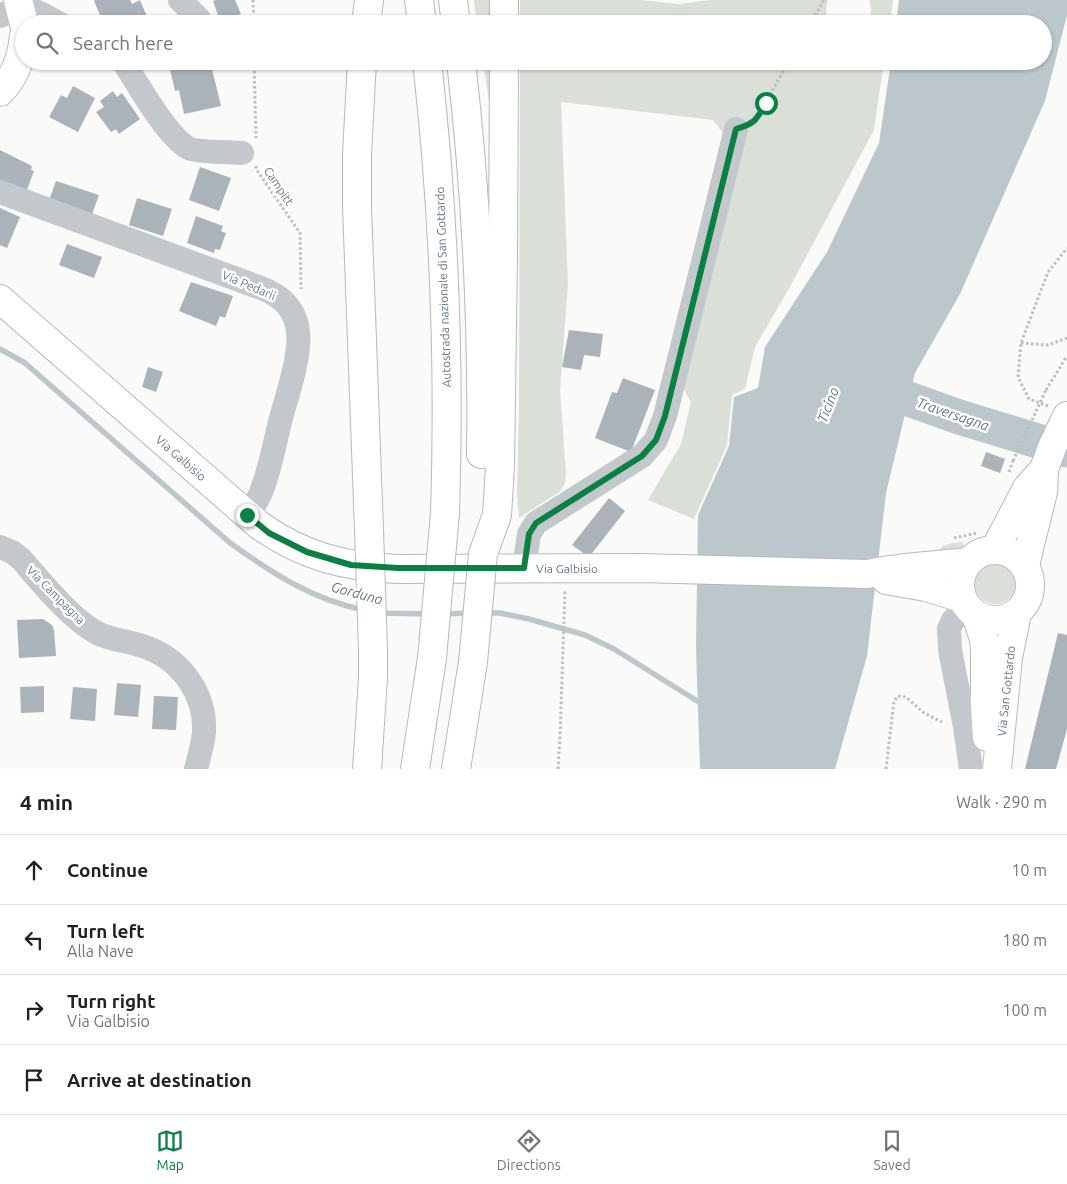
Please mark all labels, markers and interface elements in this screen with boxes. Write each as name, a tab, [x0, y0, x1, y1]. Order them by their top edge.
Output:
search box	[15, 15, 1052, 70]
icon: search	[33, 29, 61, 57]
text: Search here	[73, 32, 173, 54]
route start	[755, 92, 778, 115]
street label: Campitt	[262, 164, 297, 208]
street label: Autostrada nazionale di San Gottardo	[433, 186, 453, 388]
street label: Via Pedarii	[220, 268, 278, 302]
water label: Ticino	[814, 385, 842, 425]
water label: Traversagna	[915, 394, 992, 434]
street label: Via Galbisio	[153, 433, 209, 483]
route end	[236, 504, 259, 527]
street label: Via Galbisio	[536, 562, 598, 575]
street label: Via Campagna	[24, 563, 88, 627]
water label: Gorduno	[329, 578, 385, 608]
street label: Via San Gottardo	[995, 645, 1017, 737]
text: 4 min	[20, 790, 73, 814]
text: Walk · 290 m	[956, 793, 1047, 811]
icon: ahead	[20, 856, 48, 884]
text: Continue	[67, 859, 148, 881]
text: 10 m	[1011, 861, 1047, 879]
text: Turn left	[67, 920, 145, 942]
icon: left	[20, 926, 48, 954]
text: 180 m	[1002, 931, 1047, 949]
text: Alla Nave	[67, 942, 134, 960]
text: Turn right	[67, 990, 155, 1012]
icon: right	[20, 996, 48, 1024]
text: 100 m	[1002, 1001, 1047, 1019]
text: Via Galbisio	[67, 1012, 150, 1030]
icon: arrive	[20, 1066, 48, 1094]
text: Arrive at destination	[67, 1069, 252, 1091]
tab: Map	[156, 1127, 184, 1173]
tab: Directions	[497, 1127, 561, 1173]
tab: Saved	[873, 1127, 911, 1173]

